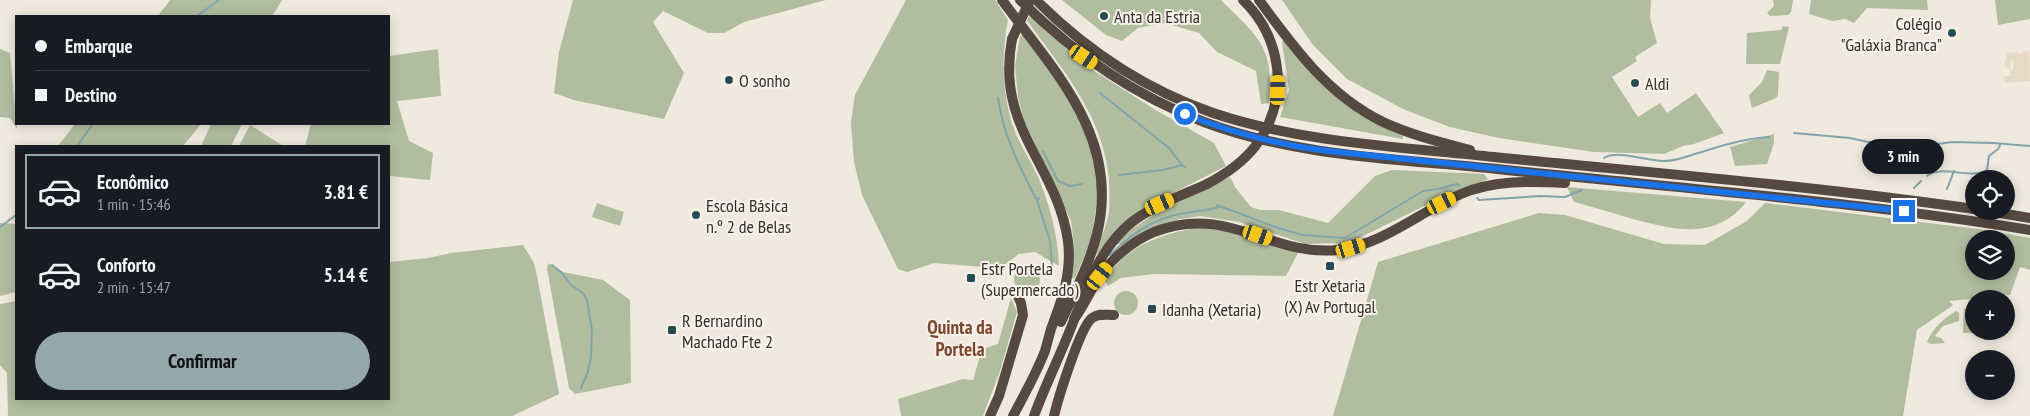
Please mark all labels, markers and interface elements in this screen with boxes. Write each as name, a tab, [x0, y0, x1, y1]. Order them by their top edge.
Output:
place label: Anta da Estria	[1114, 5, 1200, 28]
marker: Anta da Estria	[1098, 10, 1110, 22]
place label: Colégio "Galáxia Branca"	[1841, 12, 1942, 56]
marker: Colégio "Galáxia Branca"	[1946, 27, 1958, 39]
text: Embarque	[65, 34, 133, 58]
car	[1067, 42, 1100, 72]
place label: O sonho	[739, 69, 790, 92]
place label: Aldi	[1645, 72, 1669, 95]
marker: O sonho	[723, 74, 735, 86]
car	[1269, 75, 1286, 105]
marker: Aldi	[1629, 77, 1641, 89]
text: Destino	[65, 83, 117, 107]
route start	[1174, 103, 1196, 125]
callout: 3 min	[1863, 138, 1945, 174]
text: 3 min	[1887, 146, 1919, 166]
icon: car	[37, 169, 82, 214]
text: Econômico	[97, 170, 169, 194]
map controls	[1965, 170, 2015, 400]
button: locate	[1965, 170, 2015, 220]
text: 3.81 €	[324, 180, 368, 204]
car	[1425, 190, 1458, 216]
car	[1143, 191, 1176, 217]
text: 1 min · 15:46	[97, 194, 171, 214]
place label: Escola Básica n.º 2 de Belas	[706, 194, 791, 238]
route end	[1893, 200, 1915, 222]
marker: Escola Básica n.º 2 de Belas	[690, 209, 702, 221]
car	[1241, 223, 1274, 247]
button: layers	[1965, 230, 2015, 280]
car	[1334, 236, 1367, 260]
icon: car	[37, 252, 82, 297]
text: Conforto	[97, 253, 156, 277]
place label: Estr Portela (Supermercado)	[981, 257, 1079, 301]
car	[1084, 260, 1115, 292]
marker: Estr Xetaria (X) Av Portugal	[1324, 260, 1336, 272]
text: 5.14 €	[324, 263, 368, 287]
marker: Estr Portela (Supermercado)	[965, 272, 977, 284]
place label: Estr Xetaria (X) Av Portugal	[1284, 274, 1377, 318]
text: 2 min · 15:47	[97, 277, 171, 297]
button: +	[1965, 290, 2015, 340]
place label: Idanha (Xetaria)	[1162, 298, 1261, 321]
marker: Idanha (Xetaria)	[1146, 303, 1158, 315]
place label: R Bernardino Machado Fte 2	[682, 309, 773, 353]
district label: Quinta da Portela	[927, 315, 993, 361]
marker: R Bernardino Machado Fte 2	[666, 324, 678, 336]
button: Confirmar	[35, 332, 370, 390]
button: −	[1965, 350, 2015, 400]

